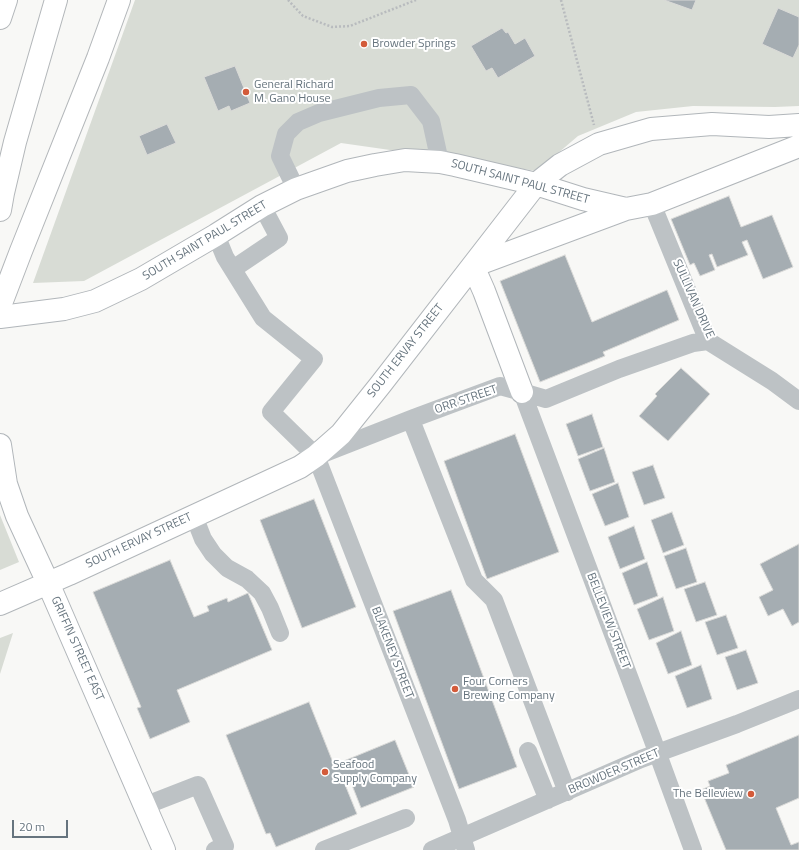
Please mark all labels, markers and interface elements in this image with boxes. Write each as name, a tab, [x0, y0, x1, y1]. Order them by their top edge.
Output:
place label: Browder Springs	[372, 37, 456, 51]
marker: Browder Springs	[359, 39, 369, 49]
place label: General Richard M. Gano House	[254, 78, 334, 106]
marker: General Richard M. Gano House	[241, 87, 251, 97]
street label: SOUTH SAINT PAUL STREET	[449, 157, 591, 207]
street label: SOUTH SAINT PAUL STREET	[140, 198, 270, 284]
street label: SULLIVAN DRIVE	[669, 257, 717, 341]
street label: SOUTH ERVAY STREET	[365, 301, 447, 401]
street label: ORR STREET	[433, 383, 499, 417]
street label: SOUTH ERVAY STREET	[84, 510, 194, 572]
street label: BELLEVIEW STREET	[583, 571, 633, 671]
street label: GRIFFIN STREET EAST	[47, 594, 107, 704]
street label: BLAKENEY STREET	[368, 605, 416, 701]
place label: Four Corners Brewing Company	[463, 675, 555, 703]
marker: Four Corners Brewing Company	[450, 684, 460, 694]
street label: BROWDER STREET	[566, 746, 662, 798]
place label: Seafood Supply Company	[333, 758, 417, 786]
marker: Seafood Supply Company	[320, 767, 330, 777]
place label: The Belleview	[673, 787, 743, 801]
marker: The Belleview	[746, 789, 756, 799]
scale bar	[14, 812, 70, 838]
text: 20 m	[19, 817, 45, 836]

